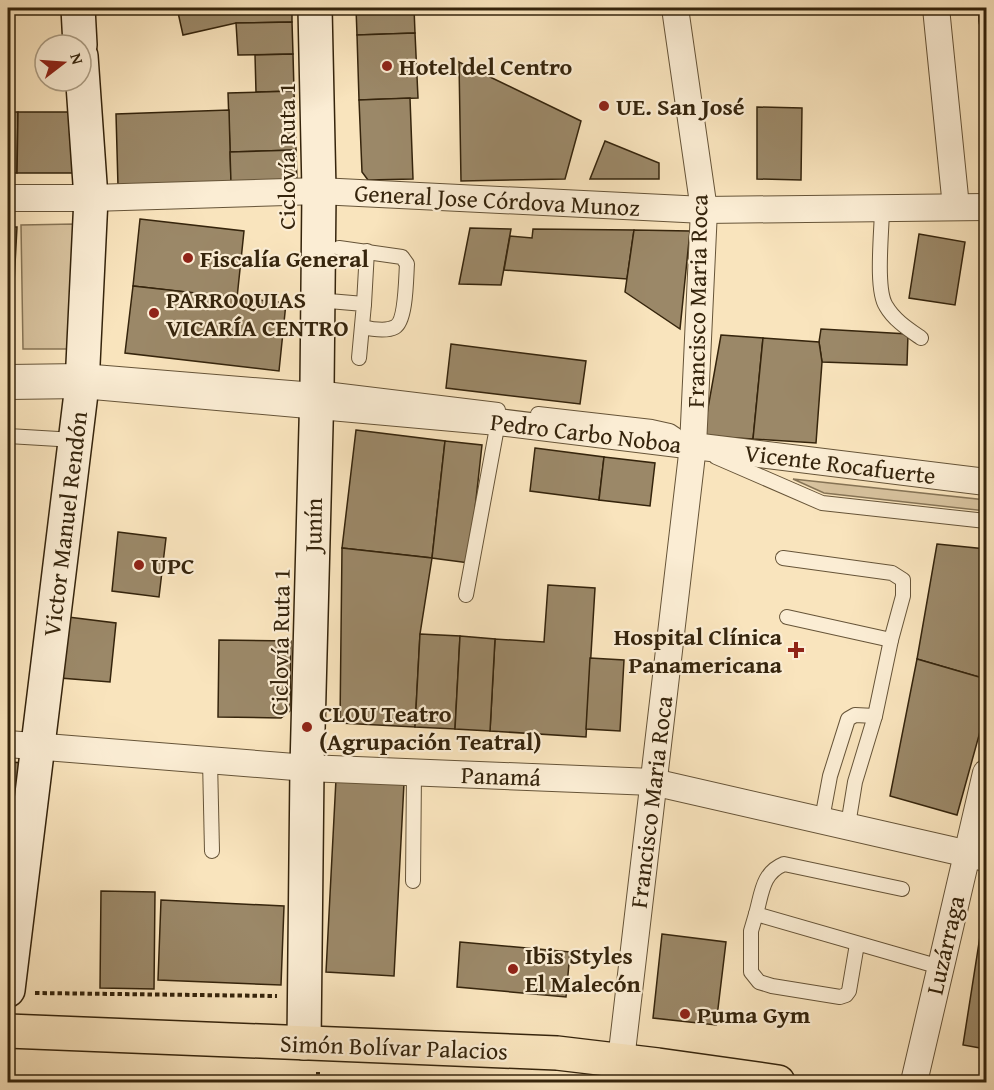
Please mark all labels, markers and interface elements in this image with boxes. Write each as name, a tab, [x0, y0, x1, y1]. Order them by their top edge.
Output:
north arrow	[33, 33, 93, 93]
place label: Hotel del Centro	[399, 49, 573, 84]
text: N	[64, 50, 90, 68]
marker: Hotel del Centro	[380, 59, 394, 73]
street label: Ciclovía Ruta 1	[269, 82, 304, 230]
place label: UE. San José	[616, 89, 745, 124]
marker: UE. San José	[597, 99, 611, 113]
street label: General Jose Córdova Munoz	[353, 175, 641, 225]
street label: Francisco Maria Roca	[678, 193, 716, 408]
place label: Fiscalía General	[200, 241, 369, 276]
marker: Fiscalía General	[181, 251, 195, 265]
place label: PARROQUIAS VICARÍA CENTRO	[166, 282, 349, 345]
marker: PARROQUIAS VICARÍA CENTRO	[147, 306, 161, 320]
street label: Pedro Carbo Noboa	[488, 404, 684, 462]
street label: Victor Manuel Rendón	[34, 409, 96, 639]
street label: Vicente Rocafuerte	[742, 435, 938, 493]
street label: Junín	[295, 497, 331, 555]
place label: UPC	[151, 548, 195, 583]
marker: UPC	[132, 558, 146, 572]
street label: Ciclovía Ruta 1	[261, 568, 299, 716]
place label: Hospital Clínica Panamericana	[614, 619, 783, 682]
marker: Hospital Clínica Panamericana	[787, 641, 805, 659]
street label: Francisco Maria Roca	[621, 693, 681, 910]
place label: CLOU Teatro (Agrupación Teatral)	[319, 696, 542, 759]
marker: CLOU Teatro (Agrupación Teatral)	[300, 720, 314, 734]
street label: Panamá	[460, 757, 542, 795]
street label: Luzárraga	[917, 891, 974, 998]
place label: Ibis Styles El Malecón	[525, 938, 641, 1001]
marker: Ibis Styles El Malecón	[506, 962, 520, 976]
place label: Puma Gym	[697, 997, 811, 1032]
marker: Puma Gym	[678, 1007, 692, 1021]
street label: Simón Bolívar Palacios	[280, 1026, 508, 1068]

